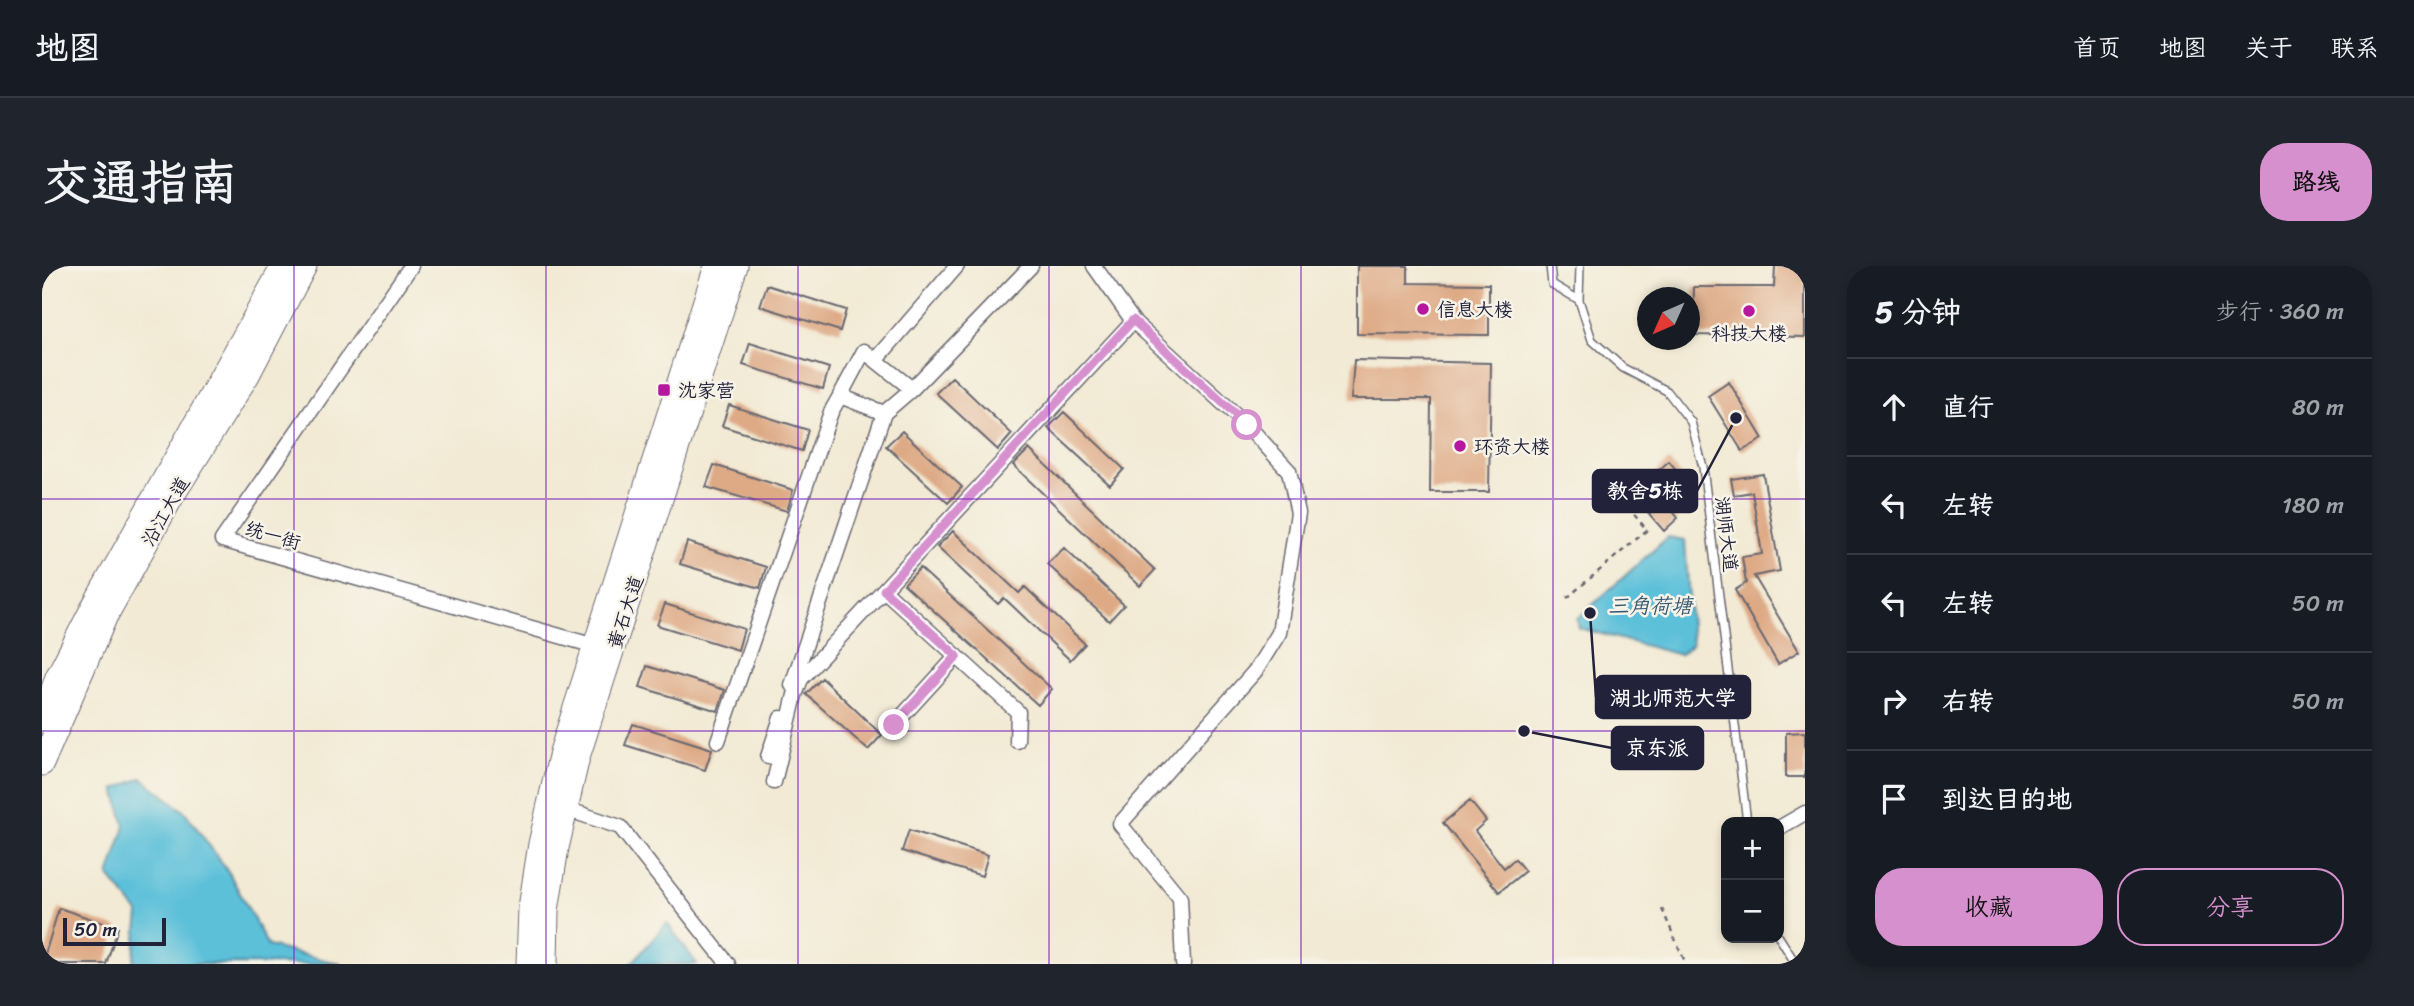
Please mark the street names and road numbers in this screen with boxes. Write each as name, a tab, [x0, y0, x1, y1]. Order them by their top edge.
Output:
street label: 沿江大道	[132, 470, 199, 552]
street label: 湖师大道	[1705, 494, 1748, 574]
street label: 统一街	[241, 512, 305, 559]
street label: 黄石大道	[598, 571, 653, 653]

